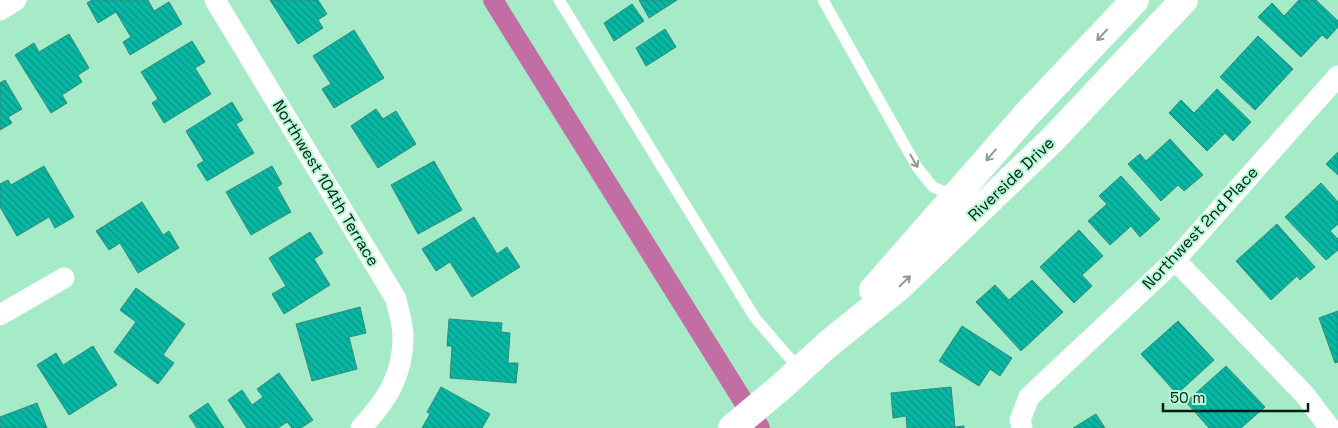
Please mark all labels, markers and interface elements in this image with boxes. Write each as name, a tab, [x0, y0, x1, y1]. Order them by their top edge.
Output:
one-way arrow	[1096, 29, 1108, 42]
street label: Northwest 104th Terrace	[268, 96, 384, 270]
street label: Riverside Drive	[963, 132, 1059, 226]
one-way arrow	[986, 148, 997, 161]
one-way arrow	[909, 154, 919, 169]
street label: Northwest 2nd Place	[1137, 162, 1263, 294]
one-way arrow	[899, 275, 912, 287]
scale bar	[1163, 380, 1308, 412]
text: 50 m	[1170, 388, 1205, 407]

